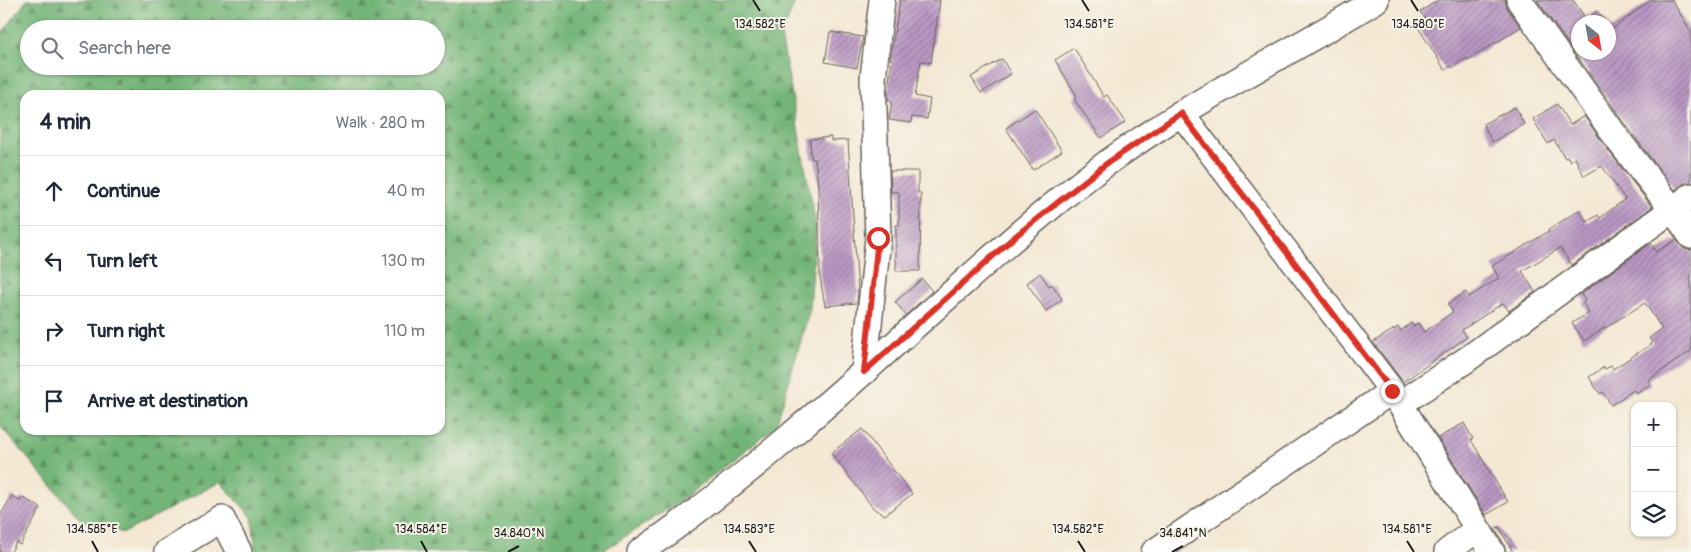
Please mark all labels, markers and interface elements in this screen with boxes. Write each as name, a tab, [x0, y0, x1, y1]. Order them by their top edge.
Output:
north arrow	[1571, 15, 1616, 60]
text: 134.582°E	[734, 17, 786, 32]
text: 134.581°E	[1064, 17, 1114, 32]
text: 134.580°E	[1391, 17, 1445, 32]
search box	[20, 20, 445, 75]
icon: search	[38, 34, 66, 62]
text: Search here	[78, 36, 171, 60]
text: 4 min	[40, 109, 91, 136]
text: Walk · 280 m	[336, 113, 425, 133]
icon: ahead	[40, 177, 68, 205]
text: Continue	[87, 179, 160, 203]
text: 40 m	[387, 181, 425, 201]
route start	[867, 227, 890, 250]
icon: left	[40, 247, 68, 275]
text: Turn left	[87, 249, 157, 273]
text: 130 m	[381, 251, 425, 271]
icon: right	[40, 317, 68, 345]
text: Turn right	[87, 319, 165, 343]
text: 110 m	[384, 321, 425, 341]
route end	[1381, 380, 1404, 403]
icon: arrive	[40, 387, 68, 415]
text: Arrive at destination	[87, 389, 248, 413]
map controls	[1631, 402, 1676, 537]
button: +	[1631, 402, 1676, 447]
button: −	[1631, 447, 1676, 492]
button: layers	[1631, 492, 1676, 537]
text: 134.585°E	[66, 522, 118, 537]
text: 134.584°E	[395, 522, 447, 537]
text: 134.583°E	[723, 522, 775, 537]
text: 134.582°E	[1052, 522, 1104, 537]
text: 134.581°E	[1382, 522, 1432, 537]
text: 34.840°N	[494, 526, 544, 541]
text: 34.841°N	[1159, 526, 1207, 541]

